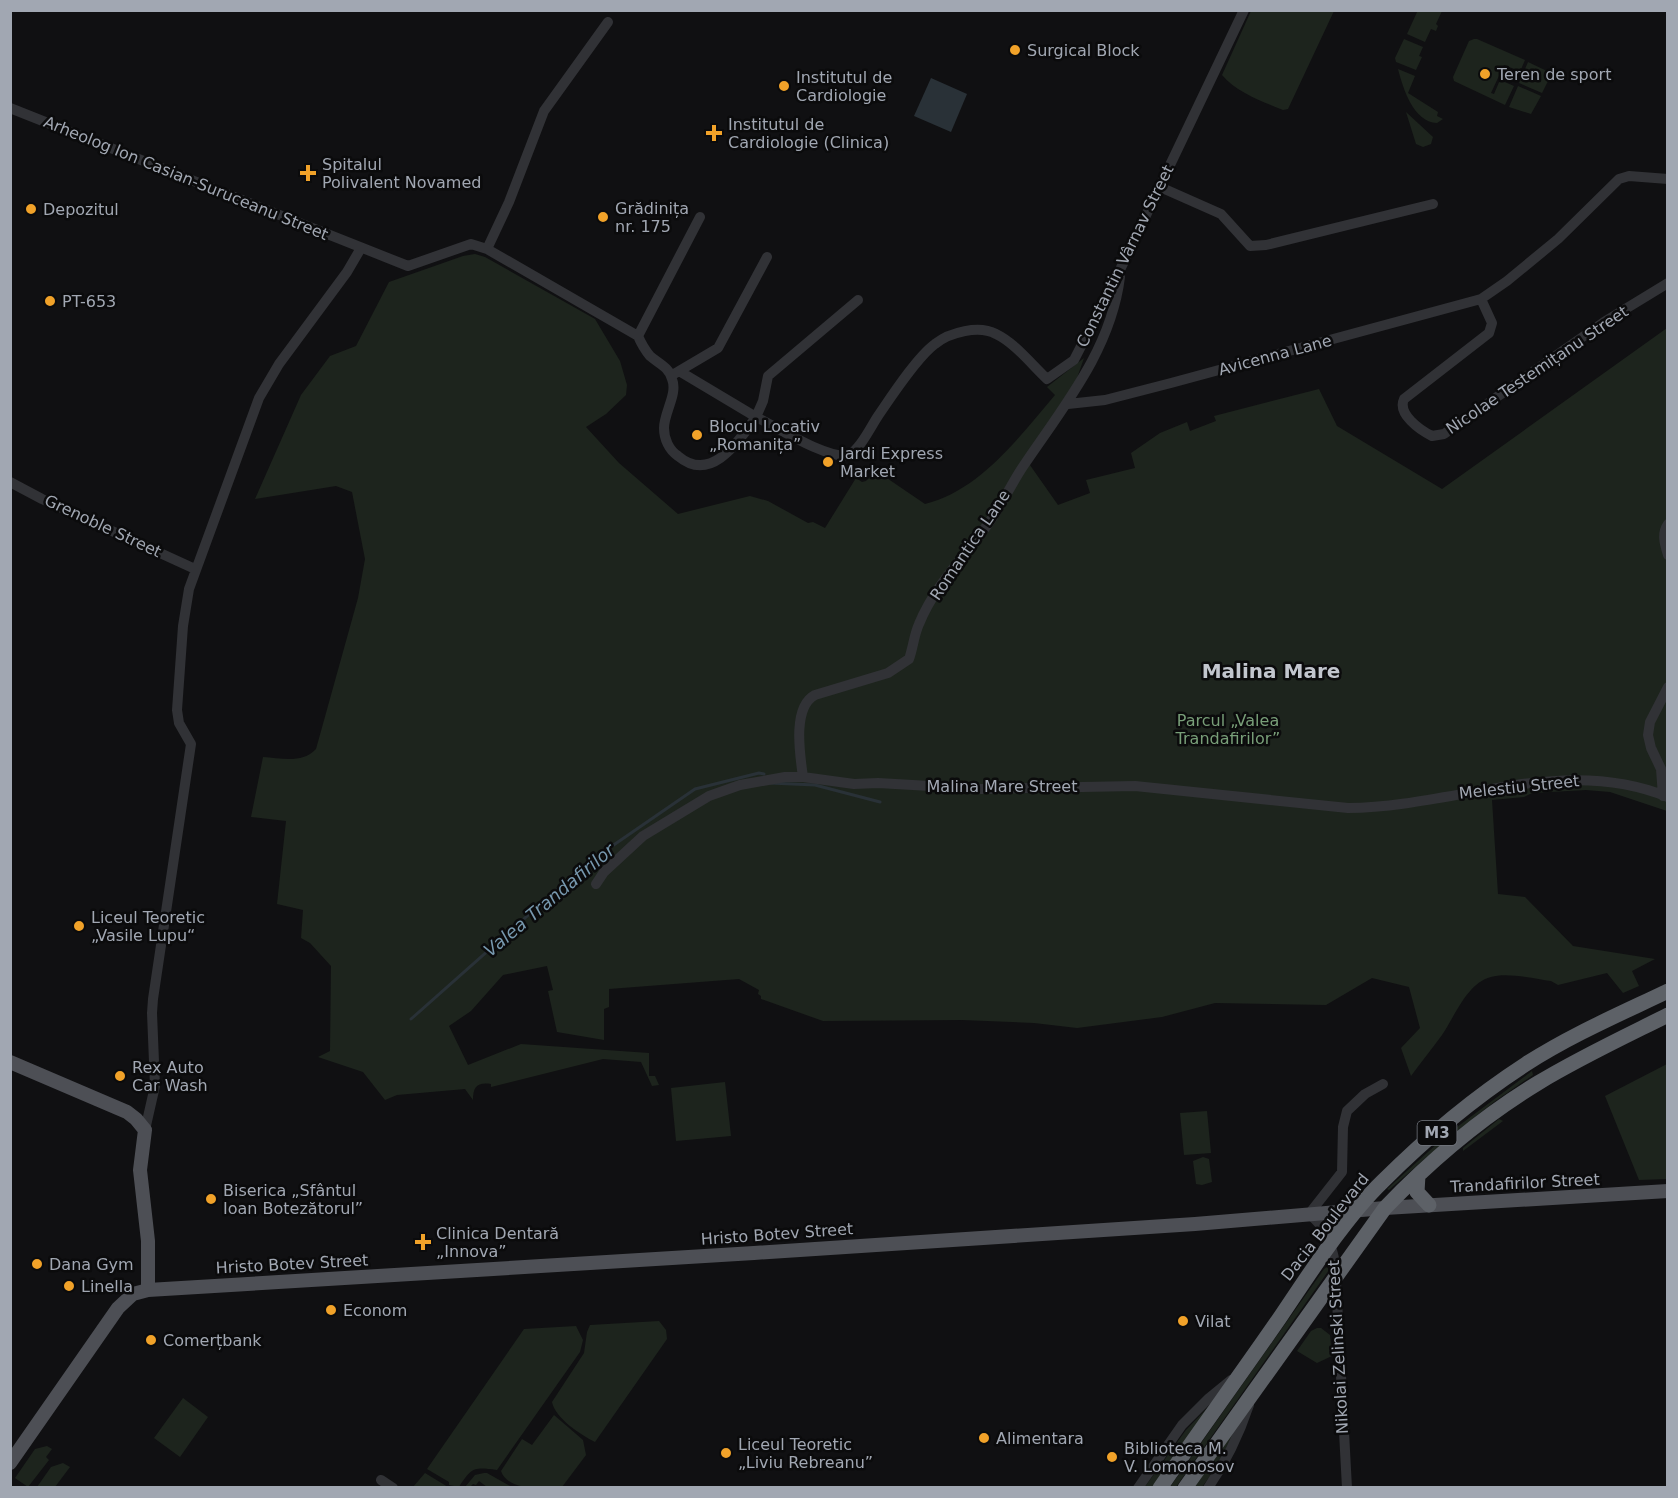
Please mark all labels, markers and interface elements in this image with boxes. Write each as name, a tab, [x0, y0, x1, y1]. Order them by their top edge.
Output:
place label: Surgical Block	[1027, 41, 1140, 60]
marker: Surgical Block	[1008, 43, 1022, 57]
place label: Teren de sport	[1496, 65, 1611, 84]
marker: Teren de sport	[1478, 67, 1492, 81]
place label: Institutul de Cardiologie	[796, 68, 892, 105]
marker: Institutul de Cardiologie	[777, 79, 791, 93]
street label: Arheolog Ion Casian-Suruceanu Street	[41, 112, 331, 244]
place label: Institutul de Cardiologie (Clinica)	[728, 115, 889, 152]
marker: Institutul de Cardiologie (Clinica)	[705, 124, 723, 142]
place label: Spitalul Polivalent Novamed	[322, 155, 481, 192]
street label: Constantin Vârnav Street	[1073, 162, 1177, 350]
marker: Spitalul Polivalent Novamed	[299, 164, 317, 182]
place label: Grădinița nr. 175	[615, 199, 689, 236]
place label: Depozitul	[43, 200, 119, 219]
marker: Depozitul	[24, 202, 38, 216]
marker: Grădinița nr. 175	[596, 210, 610, 224]
place label: PT-653	[62, 292, 116, 311]
marker: PT-653	[43, 294, 57, 308]
street label: Nicolae Testemițanu Street	[1442, 302, 1632, 438]
street label: Avicenna Lane	[1216, 331, 1334, 379]
place label: Blocul Locativ „Romanița”	[709, 417, 820, 454]
marker: Blocul Locativ „Romanița”	[690, 428, 704, 442]
place label: Jardi Express Market	[839, 444, 943, 481]
marker: Jardi Express Market	[821, 455, 835, 469]
street label: Romantica Lane	[926, 486, 1014, 604]
street label: Grenoble Street	[42, 491, 164, 561]
district label: Malina Mare	[1202, 659, 1340, 683]
park label: Parcul „Valea Trandafirilor”	[1175, 711, 1280, 748]
street label: Melestiu Street	[1458, 771, 1580, 803]
street label: Malina Mare Street	[927, 777, 1077, 796]
water label: Valea Trandafirilor	[479, 838, 620, 961]
place label: Liceul Teoretic „Vasile Lupu“	[91, 908, 205, 945]
marker: Liceul Teoretic „Vasile Lupu“	[72, 919, 86, 933]
place label: Rex Auto Car Wash	[132, 1058, 208, 1095]
marker: Rex Auto Car Wash	[113, 1069, 127, 1083]
road number: M3	[1418, 1121, 1456, 1145]
street label: Dacia Boulevard	[1277, 1169, 1373, 1285]
street label: Trandafirilor Street	[1449, 1170, 1600, 1196]
place label: Biserica „Sfântul Ioan Botezătorul”	[223, 1181, 363, 1218]
marker: Biserica „Sfântul Ioan Botezătorul”	[204, 1192, 218, 1206]
street label: Hristo Botev Street	[700, 1219, 854, 1249]
place label: Clinica Dentară „Innova”	[436, 1224, 559, 1261]
marker: Clinica Dentară „Innova”	[414, 1233, 432, 1251]
street label: Hristo Botev Street	[215, 1251, 369, 1277]
place label: Dana Gym	[49, 1255, 134, 1274]
marker: Dana Gym	[30, 1257, 44, 1271]
street label: Nikolai Zelinski Street	[1324, 1259, 1352, 1435]
place label: Linella	[81, 1277, 133, 1296]
marker: Linella	[62, 1279, 76, 1293]
place label: Econom	[343, 1301, 407, 1320]
marker: Econom	[324, 1303, 338, 1317]
place label: Vilat	[1195, 1312, 1231, 1331]
marker: Vilat	[1176, 1314, 1190, 1328]
place label: Comerțbank	[163, 1331, 262, 1350]
marker: Comerțbank	[144, 1333, 158, 1347]
place label: Alimentara	[996, 1429, 1084, 1448]
marker: Alimentara	[977, 1431, 991, 1445]
place label: Liceul Teoretic „Liviu Rebreanu”	[738, 1435, 873, 1472]
place label: Biblioteca M. V. Lomonosov	[1124, 1439, 1234, 1476]
marker: Liceul Teoretic „Liviu Rebreanu”	[719, 1446, 733, 1460]
marker: Biblioteca M. V. Lomonosov	[1105, 1450, 1119, 1464]

